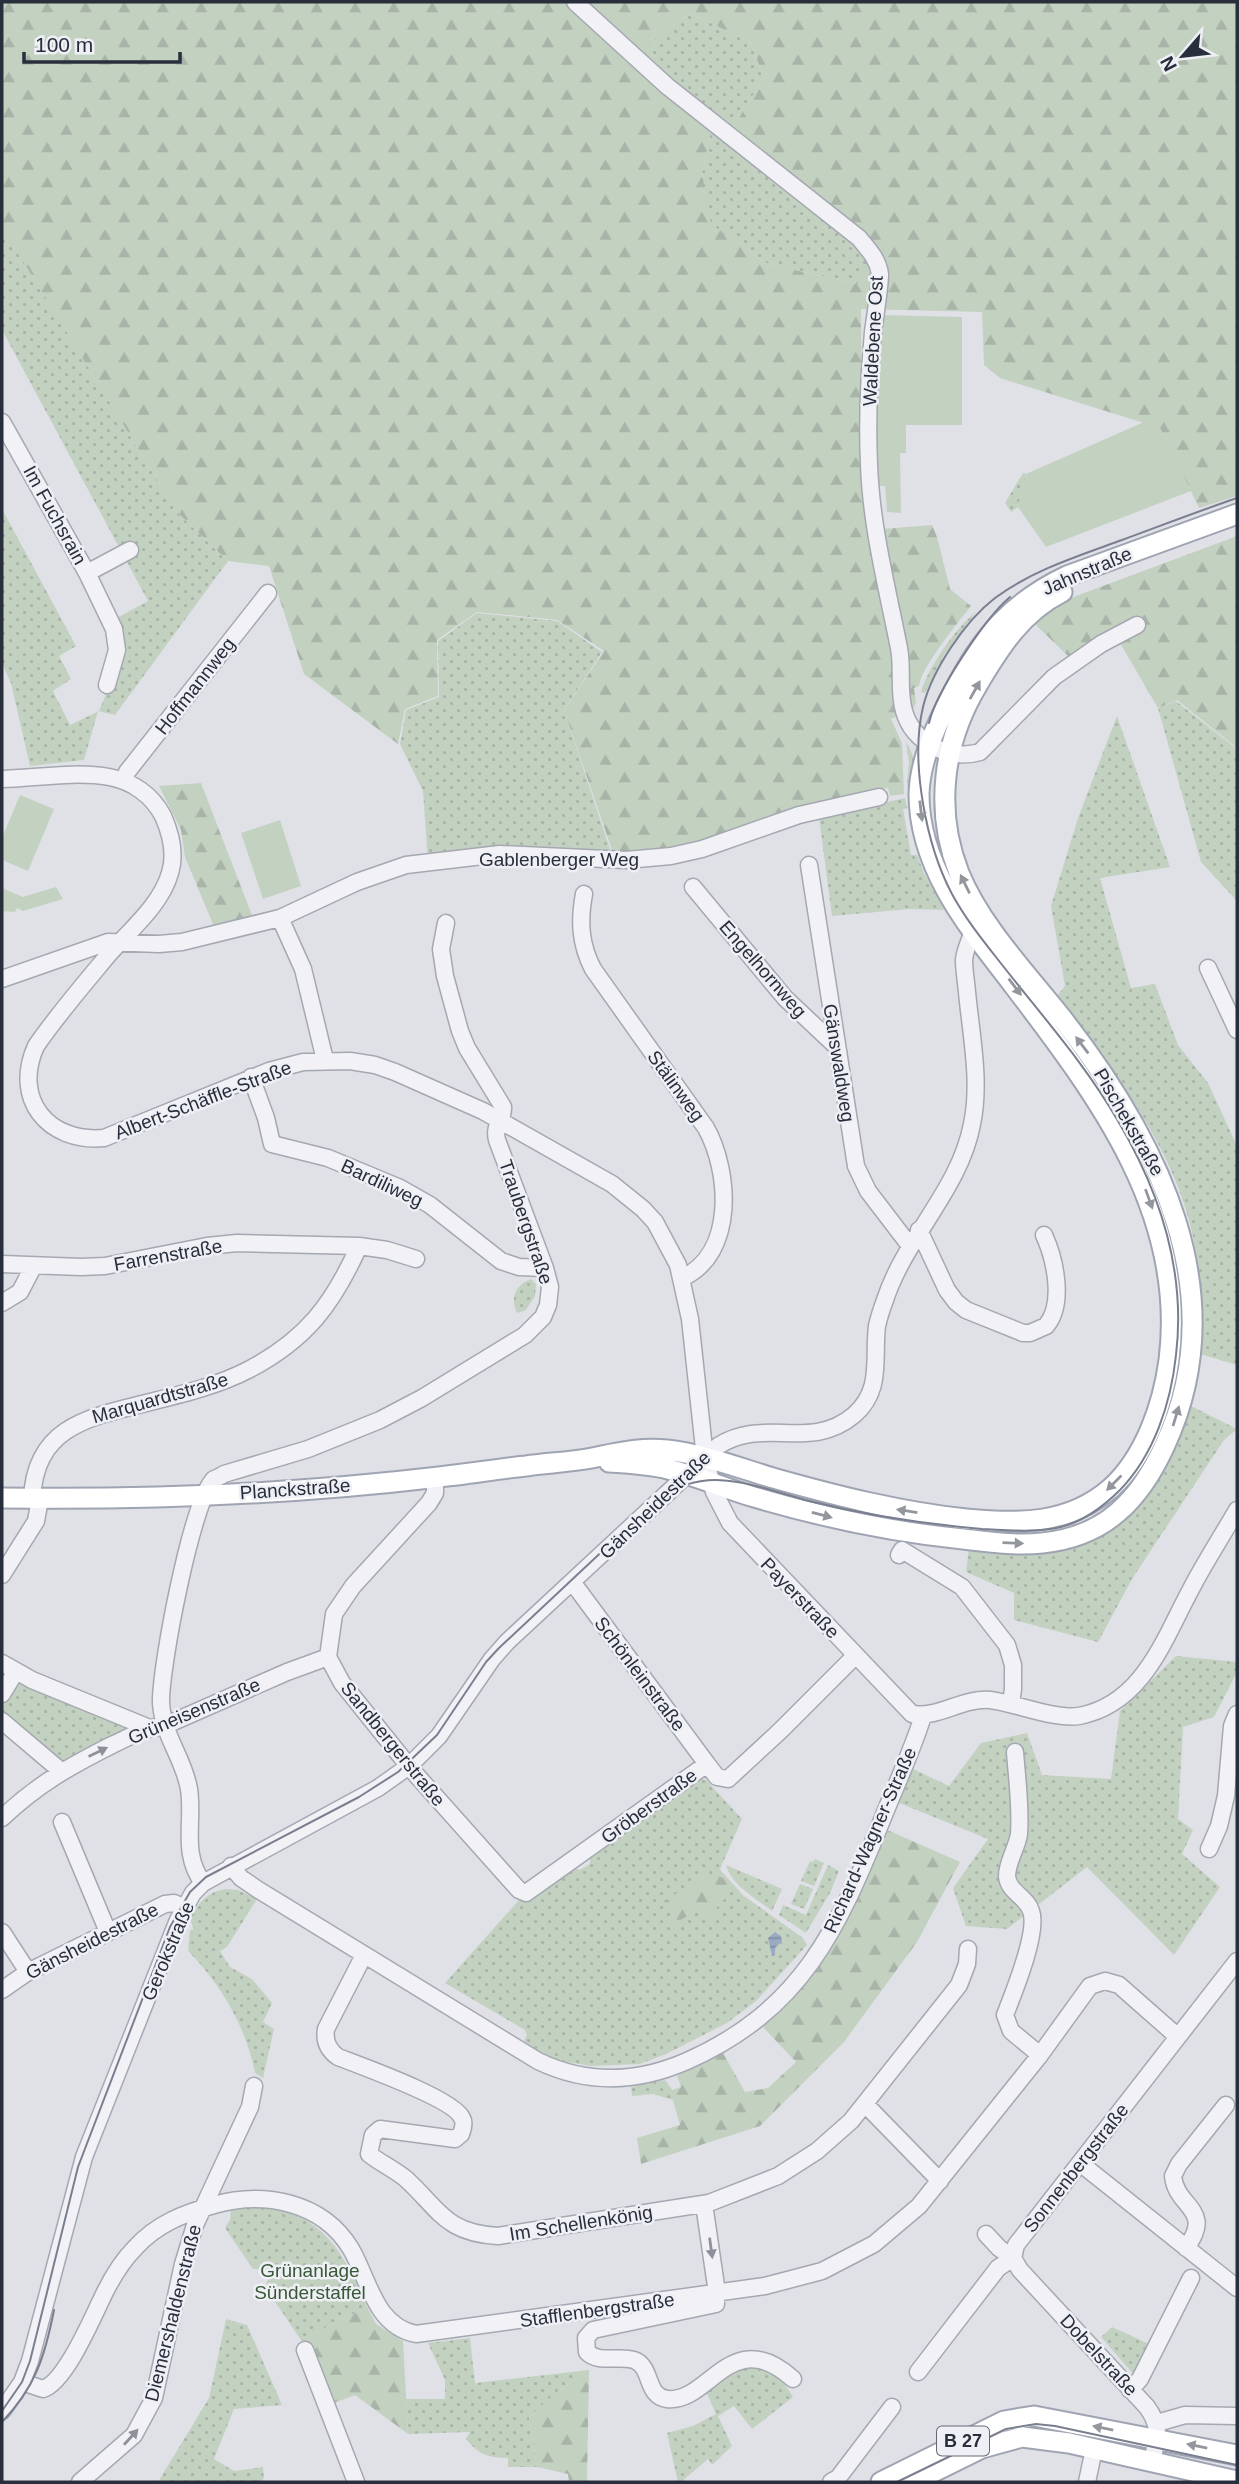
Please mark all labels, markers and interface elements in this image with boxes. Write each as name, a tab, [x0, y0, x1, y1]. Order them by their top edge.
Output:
scale bar	[24, 21, 180, 65]
north arrow	[1148, 21, 1218, 91]
text: 100 m	[35, 33, 93, 56]
text: N	[1156, 53, 1181, 75]
street label: Waldebene Ost	[859, 275, 887, 407]
street label: Im Fuchsrain	[19, 462, 91, 568]
street label: Jahnstraße	[1039, 543, 1135, 599]
street label: Hoffmannweg	[151, 633, 239, 739]
one-way arrow	[969, 680, 981, 700]
one-way arrow	[916, 801, 927, 823]
street label: Gablenberger Weg	[479, 849, 639, 870]
one-way arrow	[959, 874, 970, 894]
street label: Engelhornweg	[715, 916, 811, 1022]
one-way arrow	[1007, 978, 1021, 996]
street label: Gänswaldweg	[819, 1002, 859, 1124]
one-way arrow	[1076, 1036, 1090, 1054]
street label: Stälinweg	[643, 1047, 709, 1125]
street label: Albert-Schäffle-Straße	[112, 1057, 294, 1143]
street label: Pischekstraße	[1090, 1065, 1168, 1179]
street label: Bardiliweg	[338, 1155, 426, 1211]
street label: Traubergstraße	[495, 1157, 557, 1287]
one-way arrow	[1143, 1189, 1154, 1210]
street label: Farrenstraße	[112, 1235, 224, 1275]
street label: Marquardtstraße	[90, 1369, 230, 1427]
one-way arrow	[1171, 1405, 1182, 1426]
street label: Gänsheidestraße	[595, 1447, 715, 1563]
street label: Planckstraße	[239, 1475, 351, 1503]
one-way arrow	[1106, 1475, 1123, 1492]
one-way arrow	[896, 1505, 918, 1516]
one-way arrow	[811, 1510, 833, 1521]
one-way arrow	[1002, 1538, 1024, 1549]
street label: Payerstraße	[757, 1553, 843, 1643]
street label: Schönleinstraße	[590, 1613, 690, 1735]
street label: Grüneisenstraße	[125, 1674, 263, 1748]
street label: Sandbergerstraße	[337, 1678, 449, 1810]
street label: Richard-Wagner-Straße	[820, 1744, 920, 1936]
one-way arrow	[88, 1746, 108, 1758]
street label: Gröberstraße	[597, 1764, 701, 1848]
street label: Gerokstraße	[138, 1898, 198, 2004]
street label: Gänsheidestraße	[22, 1899, 162, 1983]
street label: Sonnenbergstraße	[1019, 2100, 1133, 2236]
street label: Im Schellenkönig	[508, 2201, 654, 2245]
street label: Diemershaldenstraße	[141, 2222, 205, 2404]
one-way arrow	[705, 2237, 716, 2259]
park label: Grünanlage Sünderstaffel	[254, 2260, 366, 2303]
street label: Stafflenbergstraße	[518, 2289, 676, 2331]
street label: Dobelstraße	[1056, 2310, 1142, 2400]
one-way arrow	[1092, 2422, 1114, 2433]
road number: B 27	[937, 2426, 989, 2456]
one-way arrow	[123, 2428, 139, 2446]
one-way arrow	[1186, 2441, 1208, 2452]

